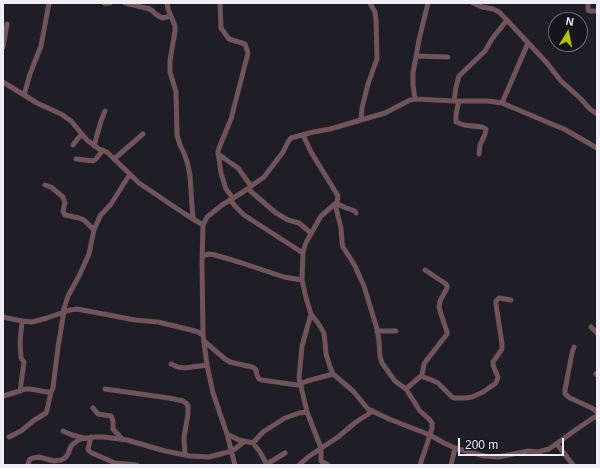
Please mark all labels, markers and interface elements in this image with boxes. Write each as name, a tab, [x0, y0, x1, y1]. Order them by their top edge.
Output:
north arrow	[548, 12, 588, 52]
text: N	[565, 15, 575, 28]
scale bar	[460, 430, 566, 456]
text: 200 m	[465, 438, 498, 452]

